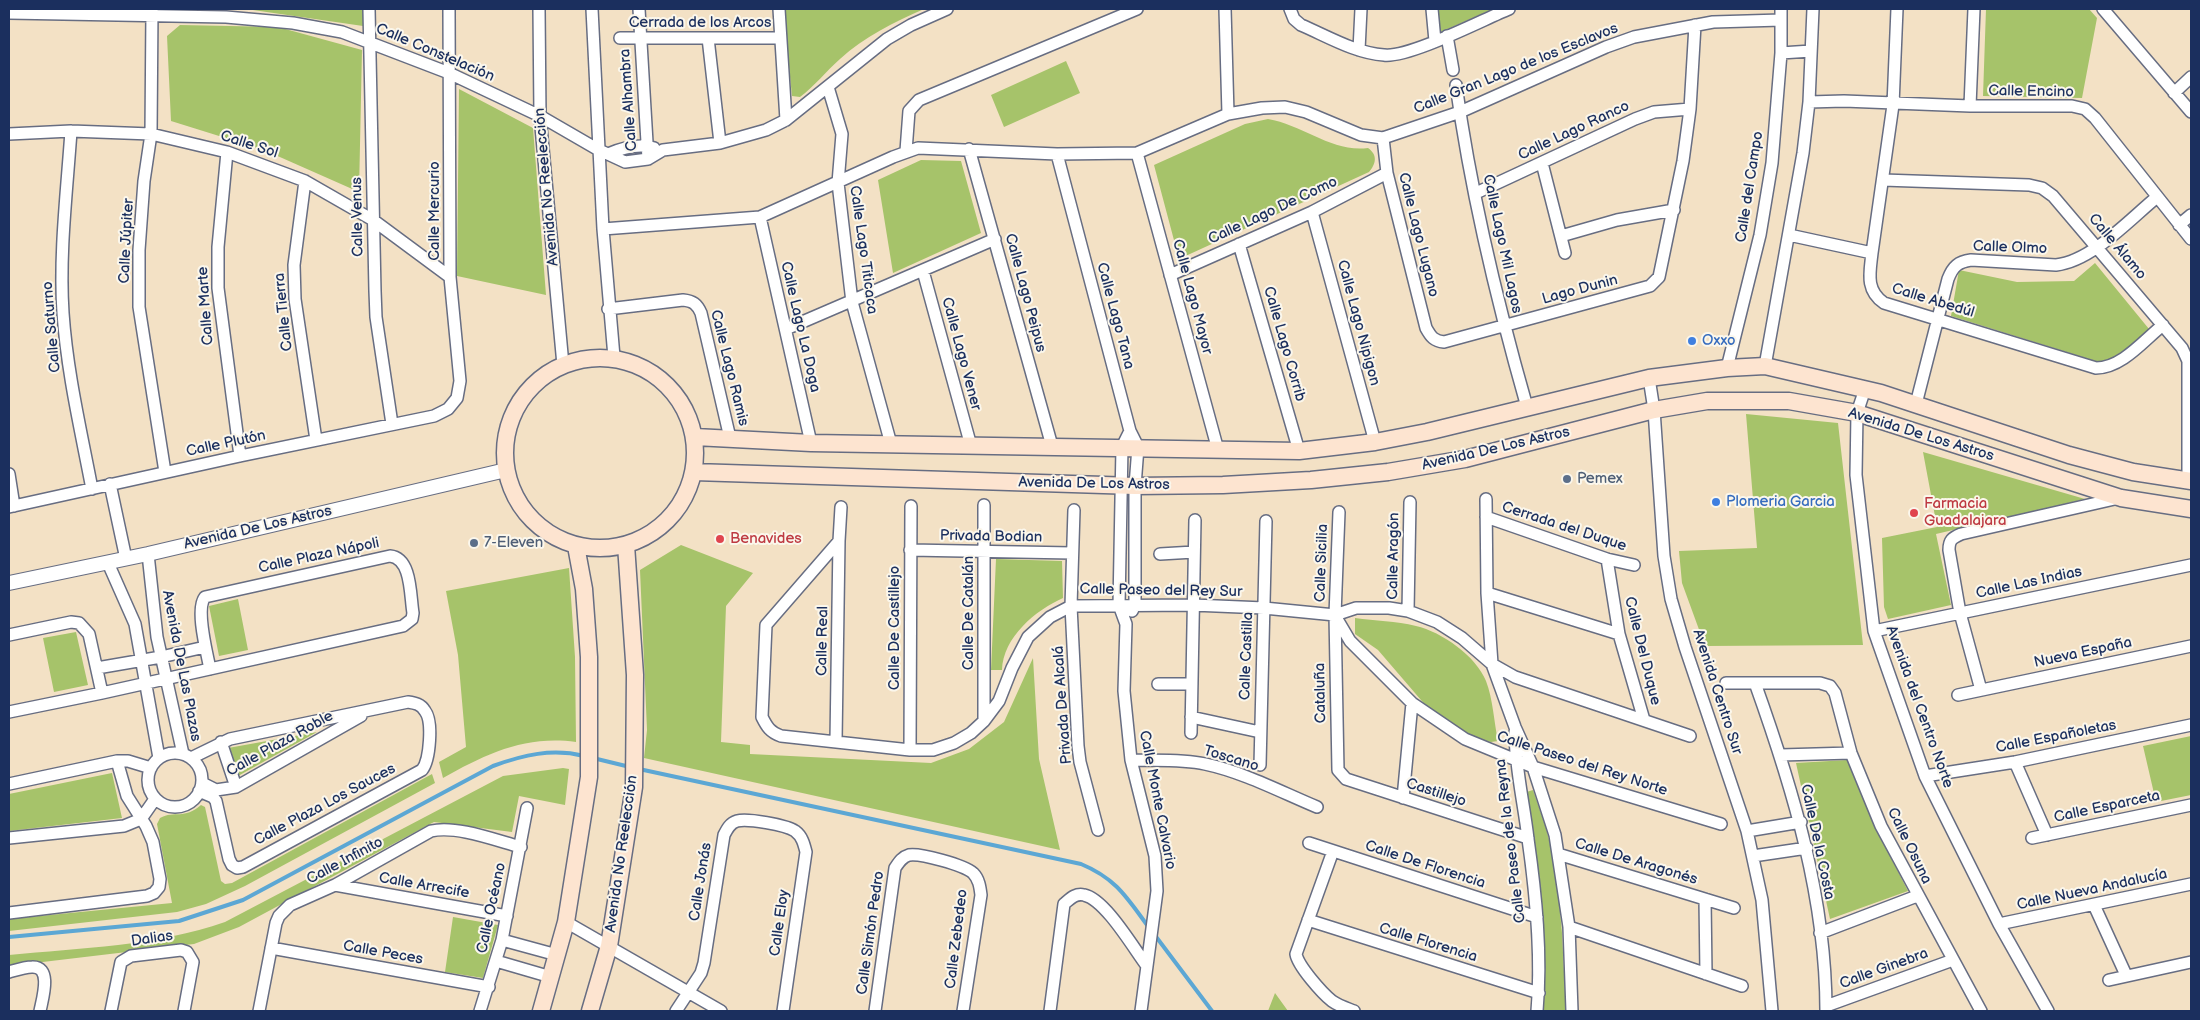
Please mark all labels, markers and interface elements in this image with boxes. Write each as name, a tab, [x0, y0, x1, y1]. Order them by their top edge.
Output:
street label: Cerrada de los Arcos	[629, 14, 771, 32]
street label: Calle Constelación	[373, 20, 497, 86]
street label: Calle Gran Lago de los Esclavos	[1411, 20, 1621, 118]
street label: Calle Alhambra	[616, 48, 642, 152]
street label: Calle Encino	[1988, 82, 2074, 102]
street label: Calle Lago Ranco	[1515, 97, 1633, 165]
street label: Avenida No Reelección	[531, 107, 563, 267]
street label: Calle Sol	[218, 127, 280, 163]
street label: Calle del Campo	[1732, 130, 1768, 244]
street label: Calle Mercurio	[426, 161, 444, 261]
street label: Calle Lago Lugano	[1394, 171, 1442, 299]
street label: Calle Lago De Como	[1206, 173, 1340, 249]
street label: Calle Lago Mil Lagos	[1478, 173, 1526, 315]
street label: Calle Venus	[348, 177, 368, 257]
street label: Calle Lago Titicaca	[845, 185, 881, 315]
street label: Calle Júpiter	[116, 198, 138, 284]
street label: Calle Álamo	[2084, 210, 2150, 284]
street label: Calle Lago Peipus	[1000, 232, 1050, 354]
street label: Calle Lago Mayor	[1168, 238, 1216, 356]
street label: Calle Olmo	[1973, 238, 2047, 258]
street label: Calle Lago Nipigon	[1333, 258, 1383, 388]
street label: Calle Lago La Doga	[776, 260, 824, 394]
street label: Calle Lago Tana	[1092, 261, 1138, 371]
street label: Calle Marte	[194, 266, 218, 346]
street label: Lago Dunin	[1540, 271, 1620, 309]
street label: Calle Tierra	[271, 272, 297, 352]
street label: Calle Abedúl	[1890, 280, 1976, 322]
street label: Calle Saturno	[39, 281, 65, 373]
street label: Calle Lago Corrib	[1259, 285, 1309, 403]
street label: Calle Lago Vener	[937, 295, 985, 413]
street label: Calle Lago Ramis	[706, 308, 752, 428]
place label: Oxxo	[1702, 332, 1736, 350]
marker: Oxxo	[1686, 335, 1698, 347]
street label: Avenida De Los Astros	[1846, 404, 1996, 466]
street label: Avenida De Los Astros	[1420, 423, 1572, 475]
street label: Calle Plutón	[185, 427, 267, 461]
place label: Pemex	[1577, 470, 1623, 488]
marker: Pemex	[1561, 473, 1573, 485]
street label: Avenida De Los Astros	[1018, 474, 1170, 494]
place label: Plomeria Garcia	[1726, 493, 1835, 511]
place label: Farmacia Guadalajara	[1924, 495, 2007, 530]
marker: Plomeria Garcia	[1710, 496, 1722, 508]
street label: Cerrada del Duque	[1499, 498, 1629, 556]
street label: Avenida De Los Astros	[182, 502, 334, 554]
marker: Farmacia Guadalajara	[1908, 507, 1920, 519]
street label: Calle Aragón	[1384, 512, 1404, 600]
street label: Calle Sicilia	[1312, 524, 1332, 602]
street label: Privada Bodian	[940, 527, 1042, 547]
place label: Benavides	[730, 530, 802, 548]
marker: Benavides	[714, 533, 726, 545]
street label: Calle Plaza Nápoli	[257, 534, 381, 578]
place label: 7-Eleven	[484, 534, 543, 552]
marker: 7-Eleven	[468, 537, 480, 549]
street label: Calle De Catalán	[960, 556, 978, 670]
street label: Calle Las Indias	[1974, 563, 2084, 603]
street label: Calle De Castillejo	[886, 566, 904, 690]
street label: Calle Paseo del Rey Sur	[1079, 581, 1243, 601]
street label: Avenida De Las Plazas	[158, 589, 204, 743]
street label: Calle Del Duque	[1620, 595, 1664, 707]
street label: Calle Real	[813, 606, 833, 676]
street label: Calle Castilla	[1236, 611, 1258, 701]
street label: Avenida del Centro Norte	[1881, 623, 1957, 791]
street label: Avenida Centro Sur	[1688, 627, 1746, 757]
street label: Nueva España	[2032, 634, 2134, 672]
street label: Privada De Alcalá	[1050, 645, 1076, 765]
street label: Cataluña	[1311, 663, 1331, 723]
street label: Calle Plaza Roble	[224, 707, 336, 781]
street label: Calle Españoletas	[1994, 716, 2118, 758]
street label: Calle Paseo del Rey Norte	[1494, 728, 1670, 800]
street label: Calle Monte Calvario	[1135, 729, 1179, 871]
street label: Toscano	[1201, 742, 1261, 776]
street label: Calle Paseo de la Reyna	[1492, 758, 1530, 924]
street label: Calle Plaza Los Sauces	[251, 760, 399, 850]
street label: Avenida No Reelección	[602, 774, 642, 934]
street label: Castillejo	[1404, 775, 1468, 811]
street label: Calle De la Costa	[1796, 783, 1838, 901]
street label: Calle Esparceta	[2052, 787, 2162, 827]
street label: Calle Osuna	[1883, 805, 1935, 887]
street label: Calle Infinito	[304, 833, 386, 889]
street label: Calle De Aragonés	[1573, 835, 1699, 889]
street label: Calle De Florencia	[1363, 837, 1487, 893]
street label: Calle Jonás	[686, 842, 716, 922]
street label: Calle Océano	[474, 861, 510, 955]
street label: Calle Nueva Andalucía	[2015, 865, 2169, 915]
street label: Calle Arrecife	[377, 869, 471, 903]
street label: Calle Simón Pedro	[853, 870, 889, 996]
street label: Calle Zebedeo	[942, 888, 972, 990]
street label: Calle Eloy	[766, 889, 794, 957]
street label: Calle Florencia	[1377, 920, 1479, 966]
street label: Dalias	[130, 927, 174, 951]
street label: Calle Peces	[342, 937, 424, 969]
street label: Calle Ginebra	[1837, 945, 1931, 993]

